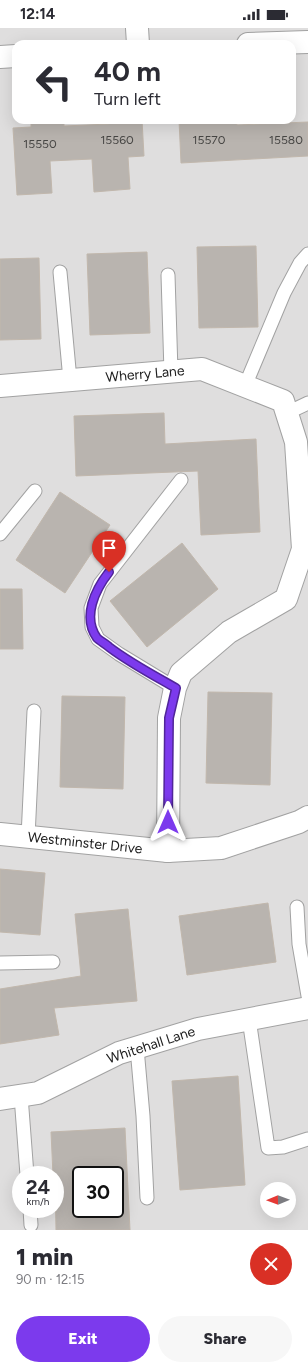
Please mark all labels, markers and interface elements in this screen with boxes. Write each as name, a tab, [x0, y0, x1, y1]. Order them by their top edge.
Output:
text: 12:14	[20, 5, 55, 23]
text: 40 m	[94, 54, 161, 88]
icon: left	[28, 56, 80, 108]
text: Turn left	[94, 88, 161, 110]
house number: 15560	[100, 133, 134, 147]
house number: 15570	[193, 133, 226, 147]
house number: 15580	[269, 133, 303, 147]
house number: 15550	[23, 137, 57, 151]
street label: Wherry Lane	[105, 362, 185, 386]
pin	[92, 531, 126, 572]
icon: arrive	[98, 537, 120, 559]
position arrow	[147, 801, 189, 843]
street label: Westminster Drive	[27, 829, 144, 858]
street label: Whitehall Lane	[105, 1023, 198, 1067]
speed limit sign: 30	[72, 1166, 124, 1218]
text: 24	[26, 1175, 50, 1199]
north arrow	[260, 1182, 296, 1218]
map controls	[260, 1182, 296, 1218]
text: km/h	[27, 1195, 49, 1208]
text: 1 min	[16, 1242, 73, 1271]
button: close	[250, 1243, 292, 1285]
text: 90 m · 12:15	[16, 1272, 84, 1287]
button: Exit	[16, 1316, 150, 1362]
button: Share	[158, 1316, 292, 1362]

